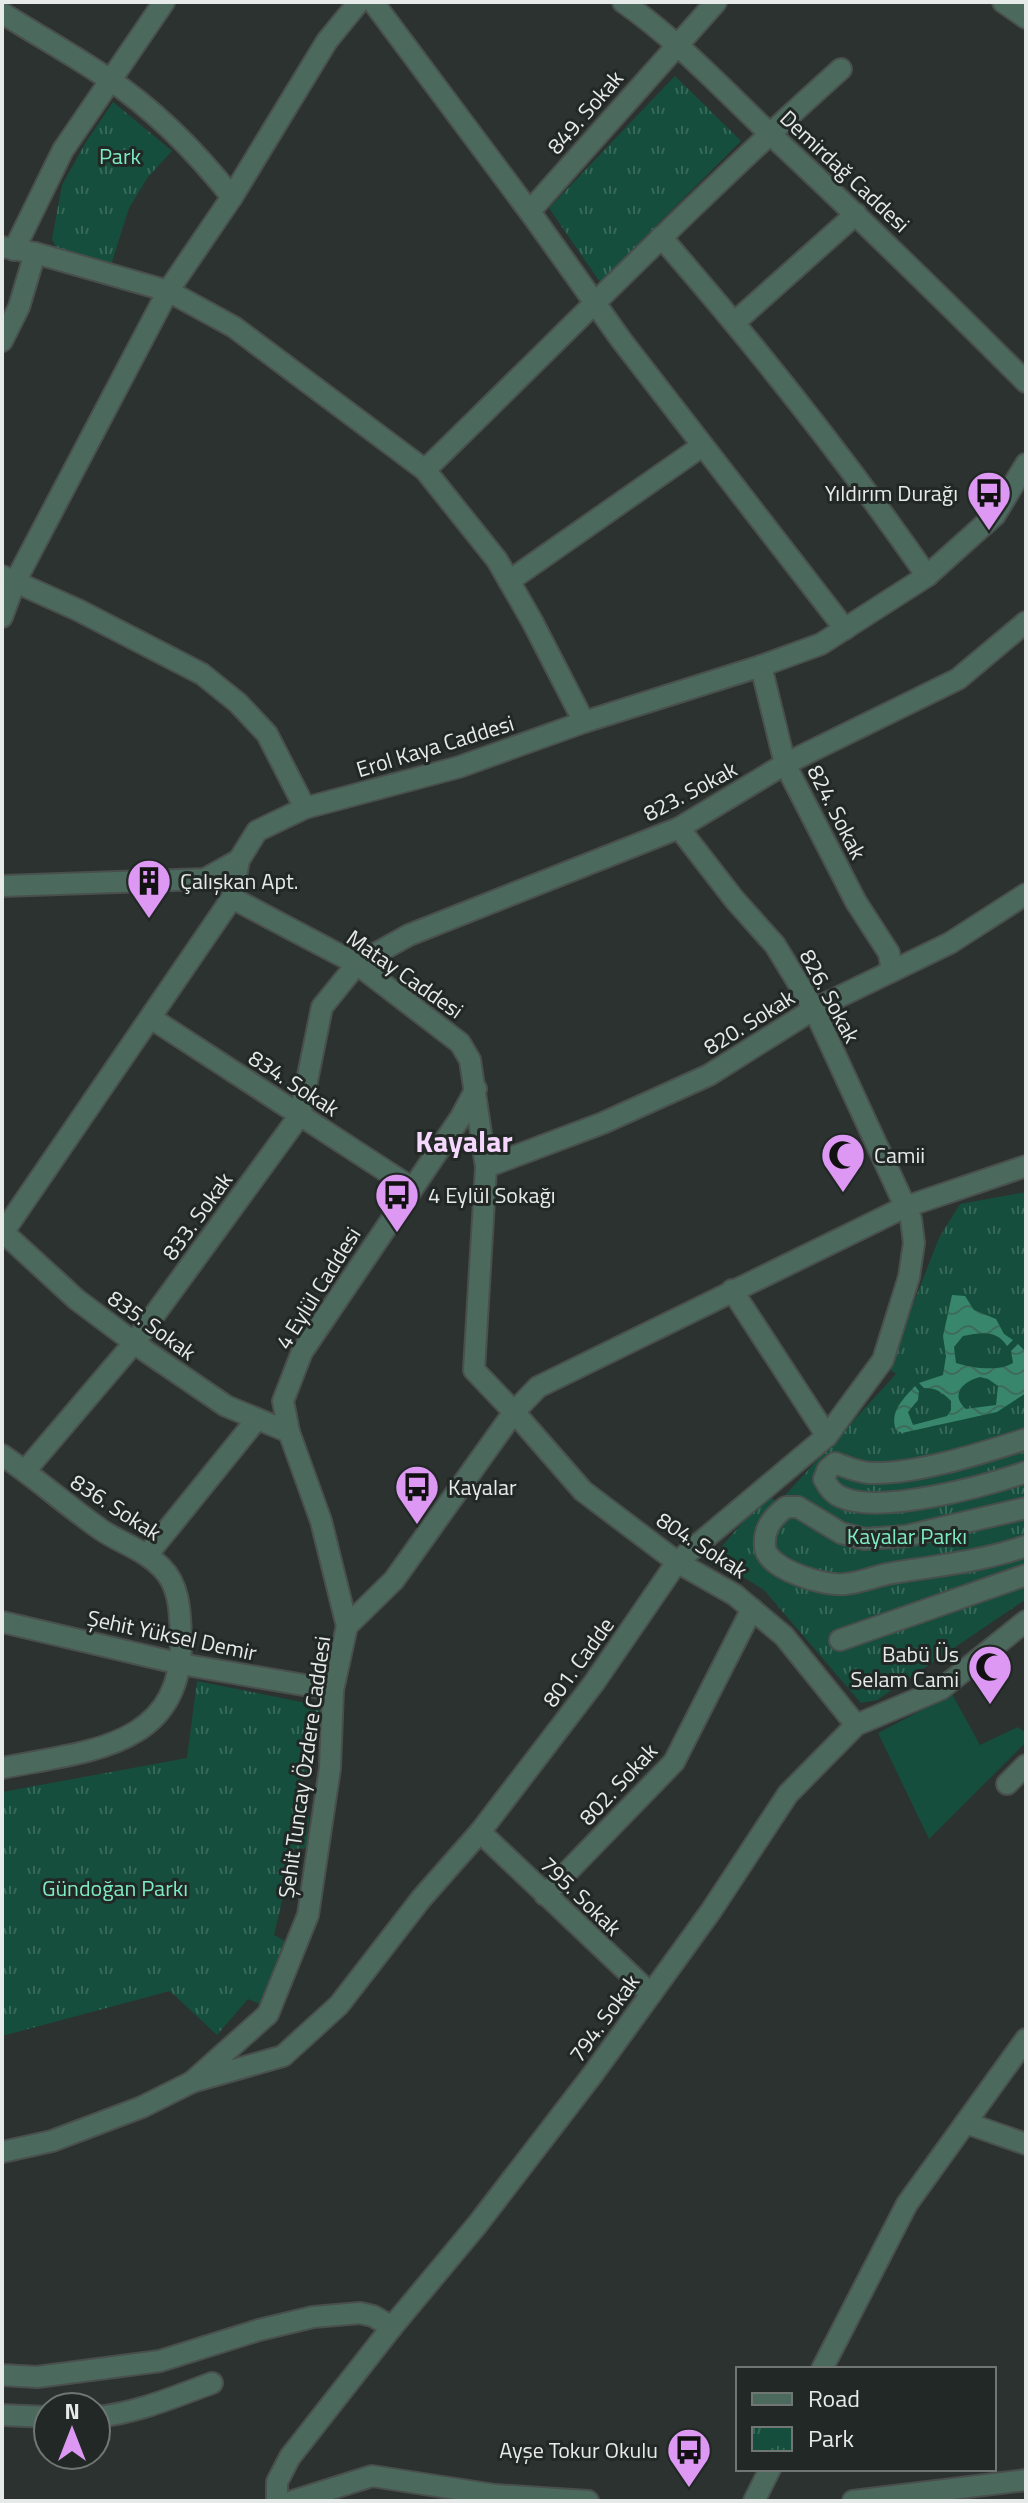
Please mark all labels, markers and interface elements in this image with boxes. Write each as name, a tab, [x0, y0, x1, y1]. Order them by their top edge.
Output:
street label: 849. Sokak	[539, 62, 632, 162]
street label: Demirdağ Caddesi	[772, 102, 918, 240]
park label: Park	[99, 139, 142, 173]
bus stop icon: Yıldırım Durağı	[965, 469, 1013, 532]
place label: Yıldırım Durağı	[825, 476, 958, 510]
street label: Erol Kaya Caddesi	[352, 706, 518, 786]
street label: 823. Sokak	[637, 752, 743, 830]
street label: 824. Sokak	[799, 759, 876, 866]
building icon: Çalışkan Apt.	[125, 857, 173, 920]
place label: Çalışkan Apt.	[180, 864, 298, 898]
street label: Matay Caddesi	[340, 921, 470, 1027]
street label: 826. Sokak	[791, 943, 869, 1049]
street label: 820. Sokak	[697, 980, 802, 1063]
street label: 834. Sokak	[242, 1041, 346, 1125]
district label: Kayalar	[415, 1118, 513, 1164]
mosque icon: Camii	[819, 1131, 867, 1194]
place label: Camii	[874, 1138, 925, 1172]
street label: 833. Sokak	[153, 1164, 241, 1267]
bus stop icon: 4 Eylül Sokağı	[373, 1171, 421, 1234]
place label: 4 Eylül Sokağı	[428, 1178, 556, 1212]
street label: 4 Eylül Caddesi	[267, 1220, 369, 1356]
street label: 835. Sokak	[101, 1281, 204, 1369]
bus stop icon: Kayalar	[393, 1463, 441, 1526]
street label: 836. Sokak	[64, 1465, 168, 1549]
place label: Kayalar	[448, 1470, 517, 1504]
street label: 804. Sokak	[650, 1503, 754, 1587]
park label: Kayalar Parkı	[847, 1519, 967, 1553]
street label: Şehit Yüksel Demir	[84, 1600, 260, 1670]
street label: 801. Cadde	[534, 1610, 622, 1714]
street label: Şehit Tuncay Özdere Caddesi	[269, 1634, 339, 1900]
place label: Babü Üs Selam Cami	[850, 1637, 959, 1696]
mosque icon: Babü Üs Selam Cami	[966, 1643, 1014, 1706]
street label: 802. Sokak	[571, 1735, 666, 1833]
street label: 795. Sokak	[532, 1848, 630, 1944]
park label: Gündoğan Parkı	[42, 1871, 188, 1905]
street label: 794. Sokak	[560, 1966, 648, 2069]
legend	[736, 2367, 996, 2471]
text: Road	[808, 2380, 860, 2416]
north arrow	[32, 2391, 112, 2471]
text: N	[64, 2394, 80, 2428]
text: Park	[808, 2420, 854, 2456]
bus stop icon: Ayşe Tokur Okulu	[665, 2426, 713, 2489]
place label: Ayşe Tokur Okulu	[499, 2433, 658, 2467]

